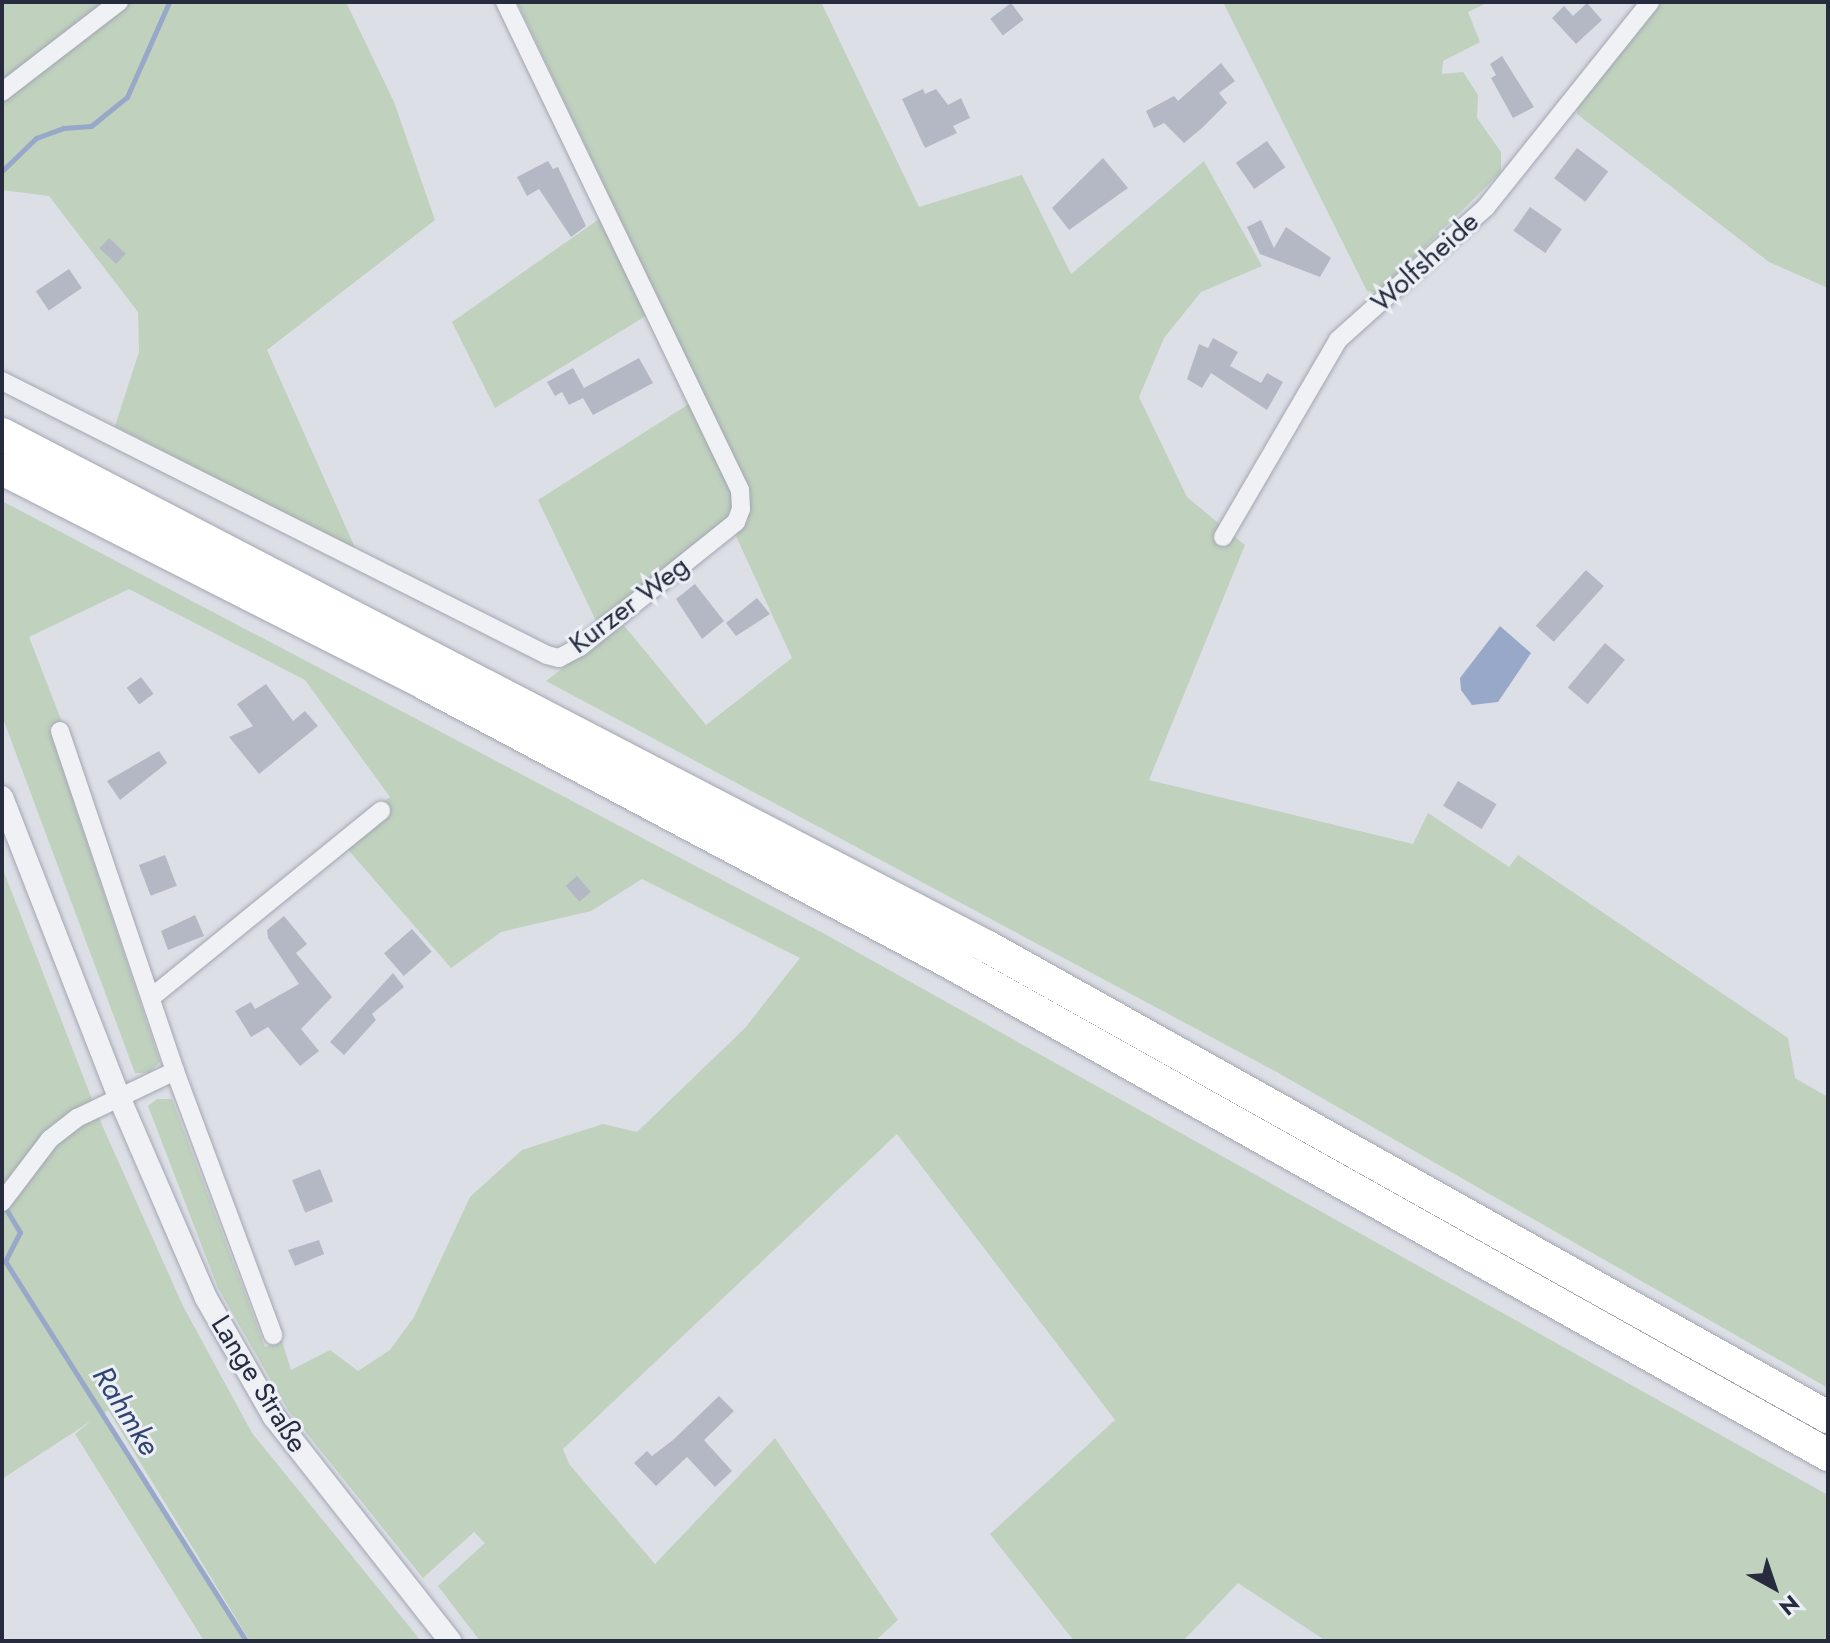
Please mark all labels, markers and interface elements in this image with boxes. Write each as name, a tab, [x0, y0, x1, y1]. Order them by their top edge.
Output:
street label: Wolfsheide	[1364, 205, 1486, 319]
street label: Kurzer Weg	[563, 549, 695, 661]
street label: Lange Straße	[204, 1309, 314, 1459]
water label: Rahmke	[85, 1360, 167, 1462]
north arrow	[1734, 1547, 1814, 1627]
text: N	[1772, 1588, 1806, 1623]

